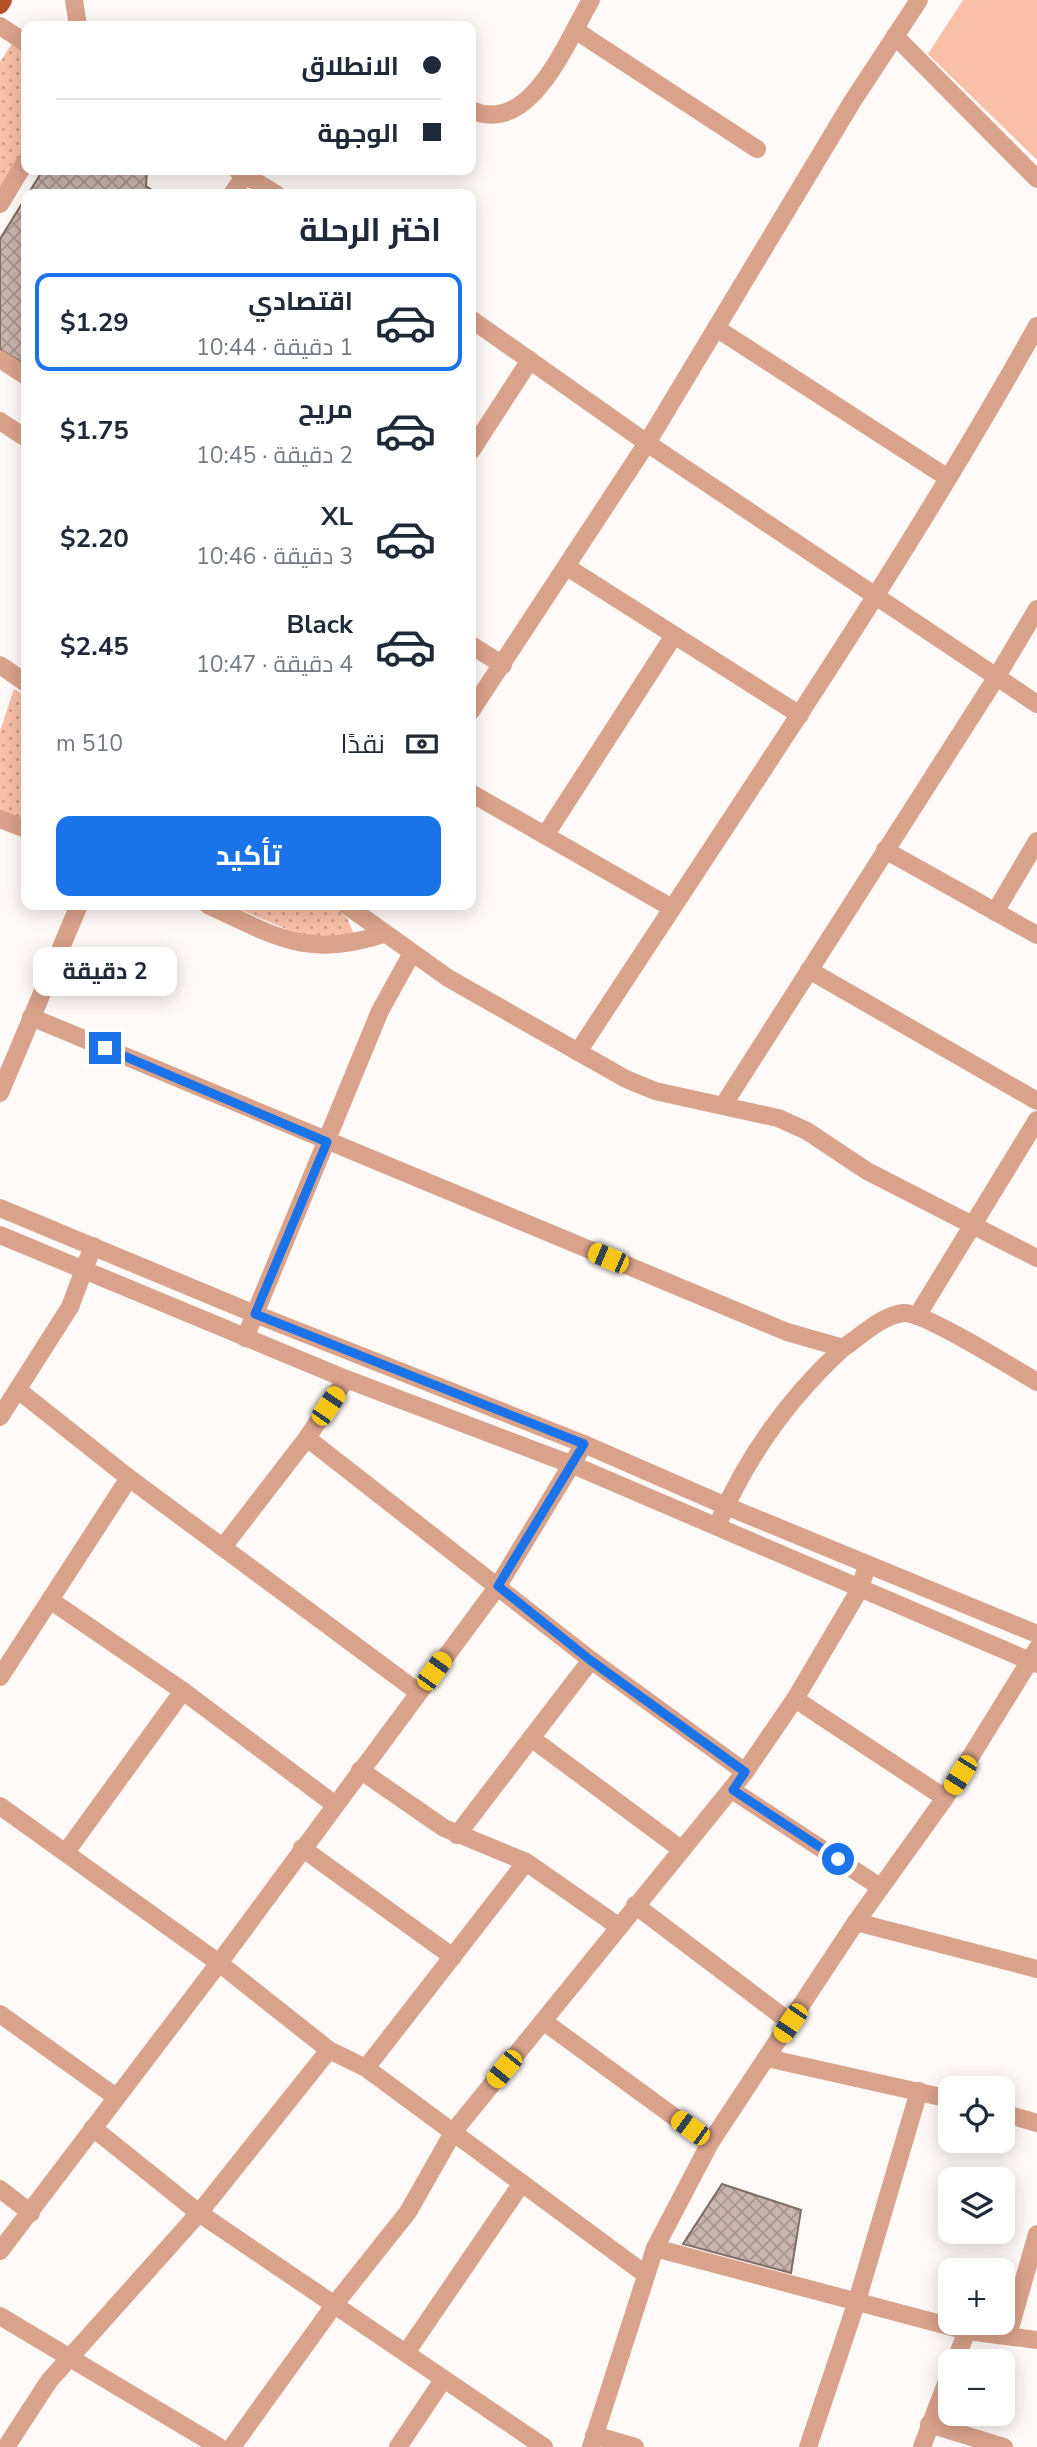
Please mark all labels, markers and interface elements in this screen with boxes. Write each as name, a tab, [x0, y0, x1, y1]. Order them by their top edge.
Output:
text: الانطلاق	[301, 49, 399, 84]
text: الوجهة	[318, 116, 399, 151]
text: اختر الرحلة	[299, 209, 441, 252]
text: اقتصادي	[248, 284, 353, 319]
icon: car	[374, 291, 437, 354]
text: $1.29	[60, 305, 129, 340]
text: 1 دقيقة · 10:44	[196, 332, 353, 363]
text: مريح	[298, 392, 353, 427]
icon: car	[374, 399, 437, 462]
text: $1.75	[60, 413, 129, 448]
text: 2 دقيقة · 10:45	[196, 440, 353, 471]
text: XL	[321, 499, 353, 534]
icon: car	[374, 507, 437, 570]
text: $2.20	[60, 521, 129, 556]
text: 3 دقيقة · 10:46	[196, 541, 353, 572]
text: Black	[286, 607, 353, 642]
icon: car	[374, 615, 437, 678]
text: $2.45	[60, 629, 129, 664]
text: 4 دقيقة · 10:47	[196, 649, 353, 680]
icon: cash	[403, 725, 441, 763]
text: نقدًا	[341, 727, 385, 762]
text: 510 m	[56, 728, 123, 759]
button: تأكيد	[56, 816, 441, 896]
callout: 2 دقيقة	[33, 946, 177, 996]
text: 2 دقيقة	[62, 956, 148, 987]
route end	[89, 1032, 121, 1064]
car	[585, 1240, 632, 1276]
car	[308, 1383, 349, 1429]
car	[414, 1648, 455, 1694]
car	[940, 1752, 981, 1798]
route start	[822, 1843, 854, 1875]
car	[770, 2000, 811, 2046]
car	[483, 2046, 526, 2092]
map controls	[938, 2076, 1015, 2426]
button: locate	[938, 2076, 1015, 2153]
car	[667, 2107, 714, 2149]
button: layers	[938, 2167, 1015, 2244]
button: +	[938, 2258, 1015, 2335]
button: −	[938, 2349, 1015, 2426]

